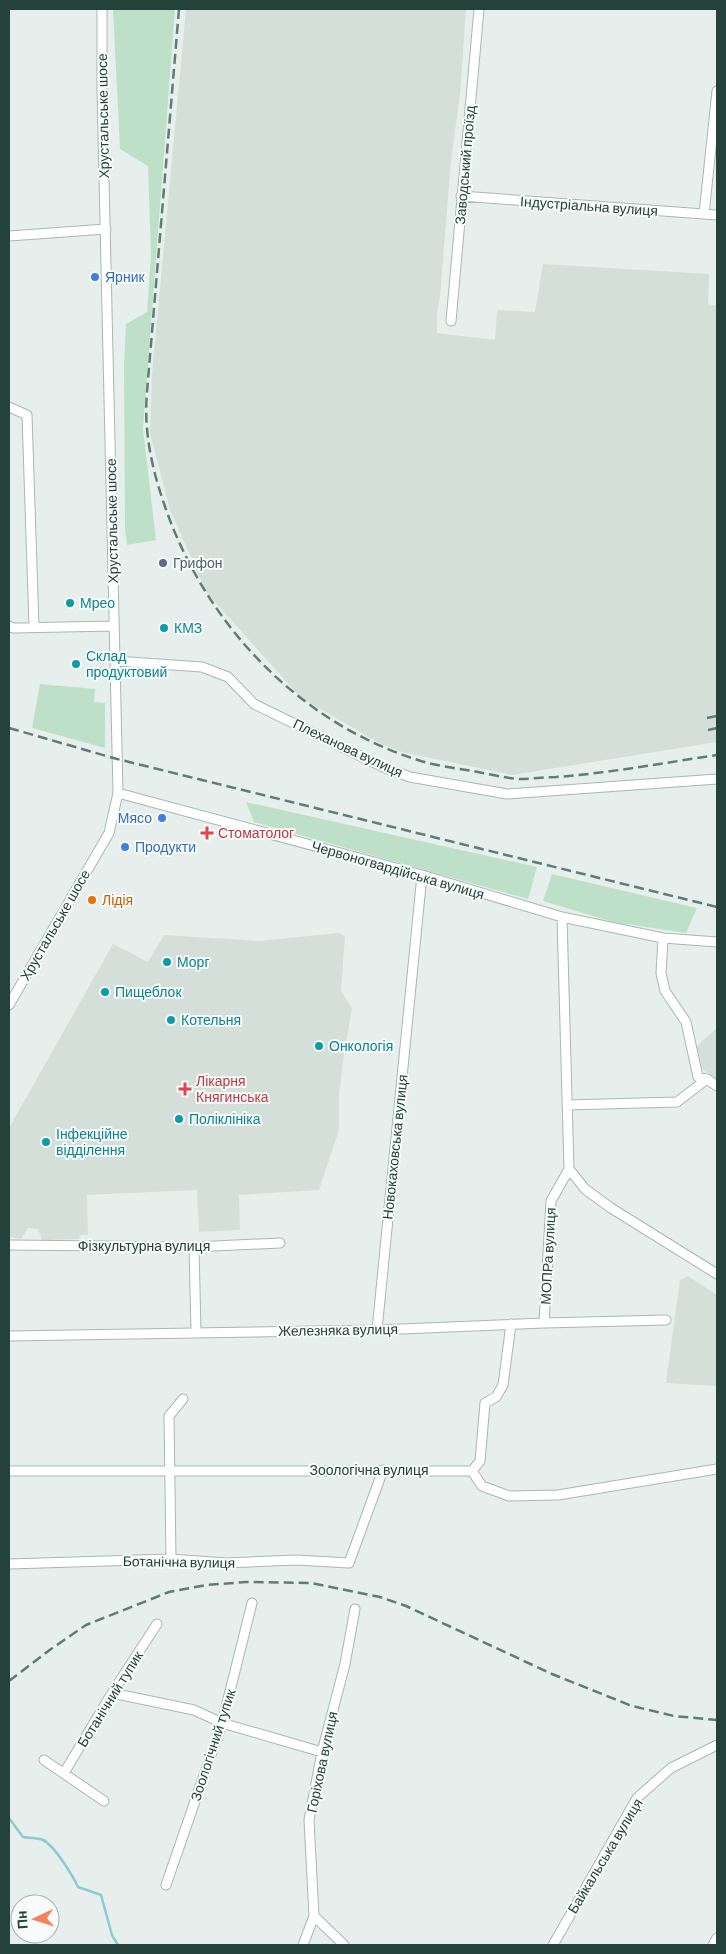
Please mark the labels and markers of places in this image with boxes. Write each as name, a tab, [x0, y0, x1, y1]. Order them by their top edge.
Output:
place label: Ярник	[105, 268, 145, 285]
marker: Ярник	[89, 271, 101, 283]
place label: Грифон	[173, 554, 222, 571]
marker: Грифон	[157, 557, 169, 569]
place label: Мрео	[80, 594, 115, 611]
marker: Мрео	[64, 597, 76, 609]
place label: КМЗ	[174, 619, 202, 636]
marker: КМЗ	[158, 622, 170, 634]
place label: Склад продуктовий	[86, 647, 167, 680]
marker: Склад продуктовий	[70, 658, 82, 670]
place label: Мясо	[118, 809, 152, 826]
marker: Мясо	[156, 812, 168, 824]
place label: Стоматолог	[218, 824, 294, 841]
marker: Стоматолог	[200, 826, 214, 840]
place label: Продукти	[135, 838, 196, 855]
marker: Продукти	[119, 841, 131, 853]
place label: Лідія	[102, 891, 133, 908]
marker: Лідія	[86, 894, 98, 906]
place label: Морг	[177, 953, 210, 970]
marker: Морг	[161, 956, 173, 968]
place label: Пищеблок	[115, 983, 182, 1000]
marker: Пищеблок	[99, 986, 111, 998]
place label: Котельня	[181, 1011, 241, 1028]
marker: Котельня	[165, 1014, 177, 1026]
place label: Онкологія	[329, 1037, 393, 1054]
marker: Онкологія	[313, 1040, 325, 1052]
place label: Лікарня Княгинська	[196, 1072, 269, 1105]
marker: Лікарня Княгинська	[178, 1082, 192, 1096]
place label: Поліклініка	[189, 1110, 261, 1127]
marker: Поліклініка	[173, 1113, 185, 1125]
place label: Інфекційне відділення	[56, 1125, 128, 1158]
marker: Інфекційне відділення	[40, 1136, 52, 1148]

